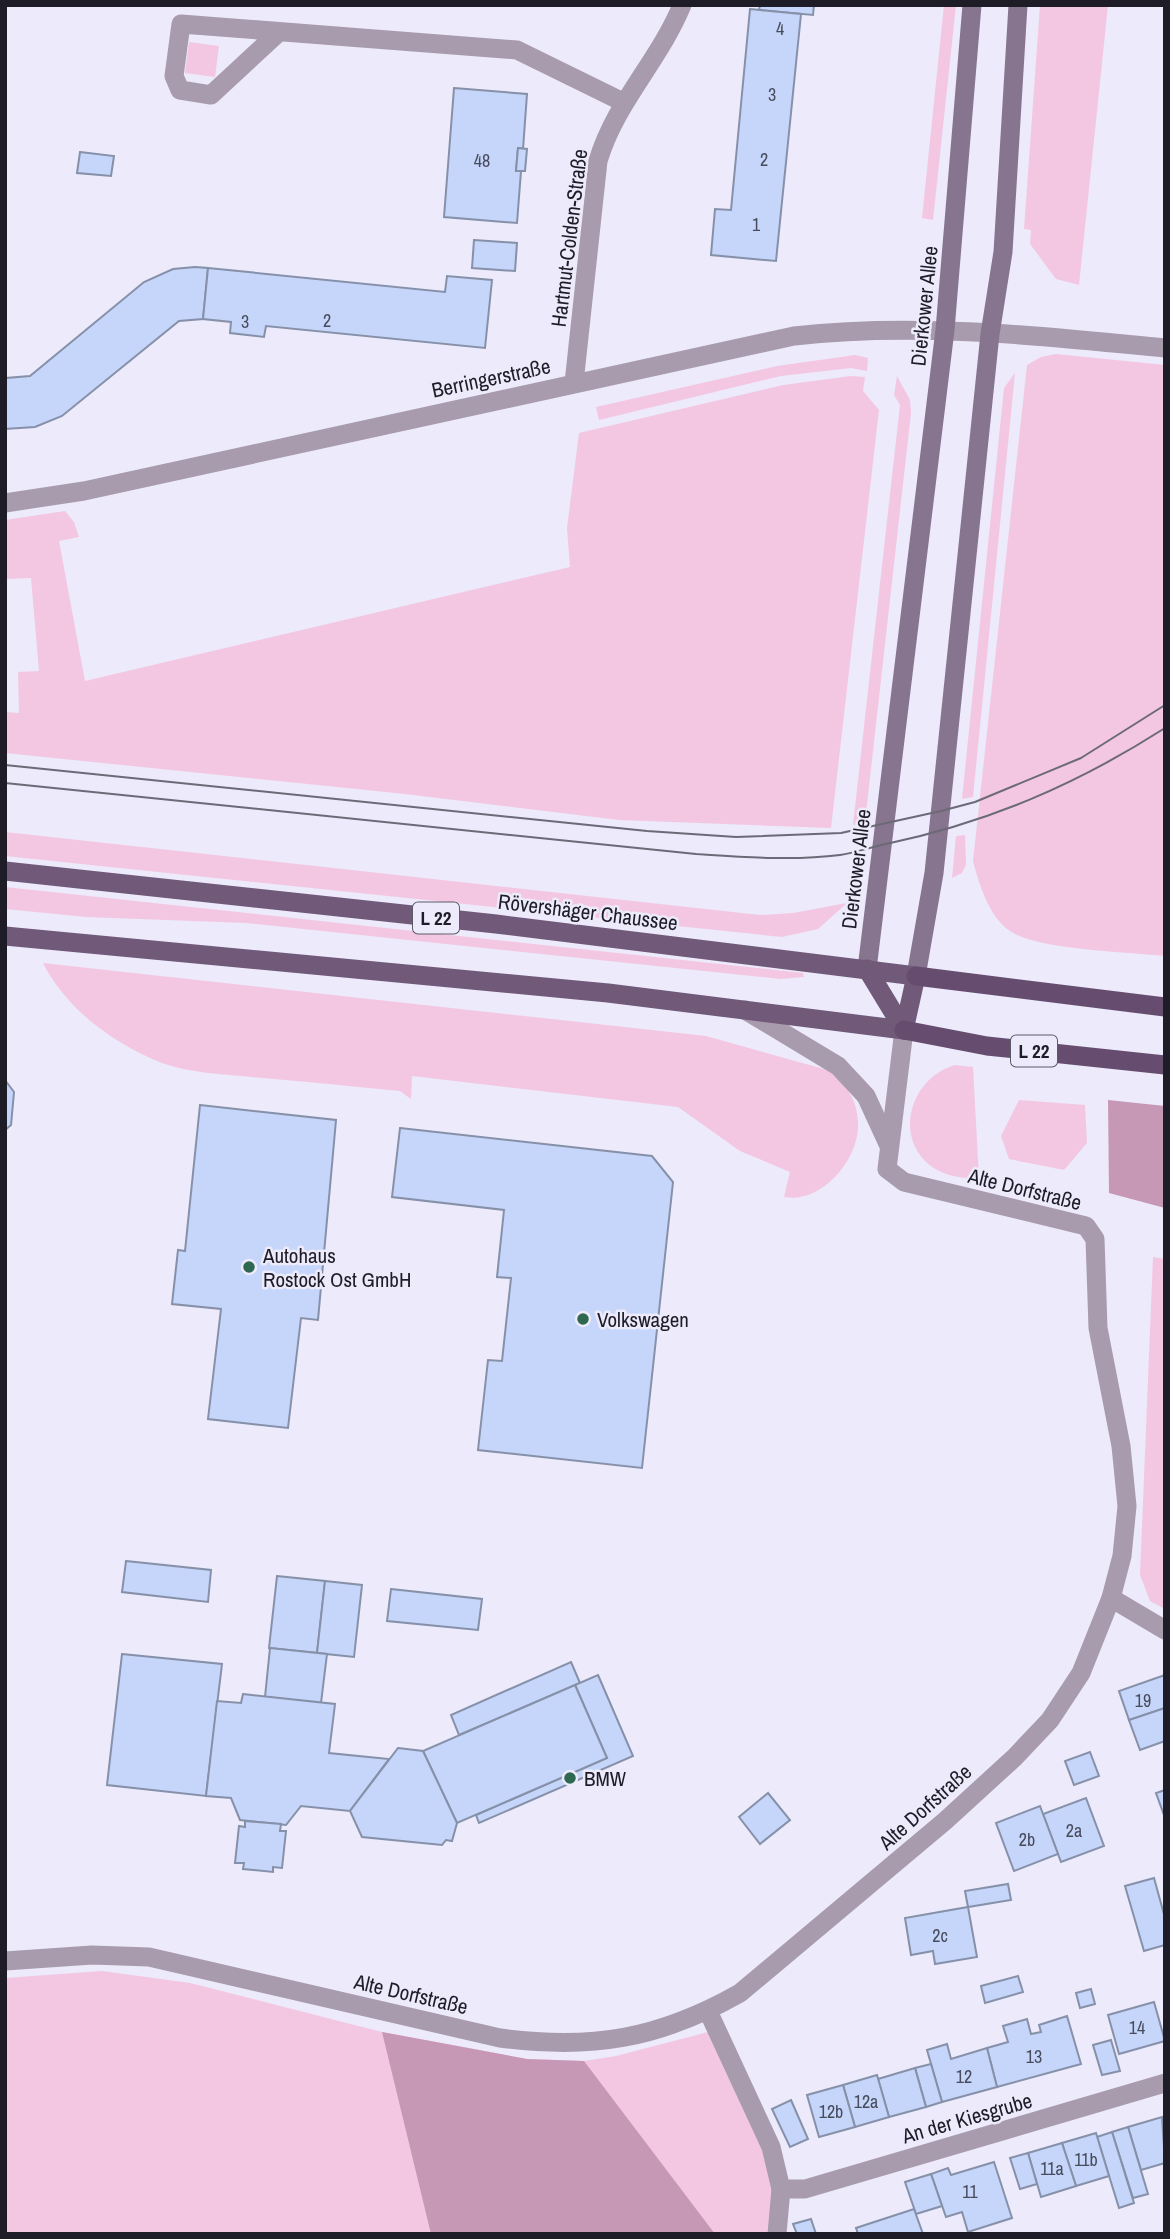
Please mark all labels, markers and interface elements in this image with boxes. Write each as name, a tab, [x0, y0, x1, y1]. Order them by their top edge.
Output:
house number: 4	[776, 16, 784, 41]
house number: 3	[768, 82, 776, 107]
street label: Hartmut-Colden-Straße	[544, 147, 594, 329]
house number: 2	[760, 147, 768, 172]
house number: 48	[474, 148, 490, 173]
house number: 1	[752, 212, 761, 237]
street label: Dierkower Allee	[903, 245, 945, 367]
house number: 2	[323, 308, 331, 333]
house number: 3	[241, 309, 249, 334]
street label: Berringerstraße	[429, 351, 553, 405]
street label: Dierkower Allee	[834, 807, 878, 931]
street label: Rövershäger Chaussee	[496, 887, 680, 937]
road number: L 22	[413, 902, 459, 934]
road number: L 22	[1011, 1036, 1057, 1066]
street label: Alte Dorfstraße	[964, 1161, 1085, 1217]
place label: Autohaus Rostock Ost GmbH	[262, 1241, 411, 1294]
marker: Autohaus Rostock Ost GmbH	[241, 1259, 257, 1275]
place label: Volkswagen	[597, 1305, 689, 1334]
marker: Volkswagen	[575, 1311, 591, 1327]
house number: 19	[1135, 1688, 1151, 1713]
street label: Alte Dorfstraße	[872, 1757, 978, 1857]
place label: BMW	[584, 1764, 627, 1793]
marker: BMW	[562, 1770, 578, 1786]
house number: 2a	[1066, 1818, 1082, 1843]
house number: 2b	[1019, 1827, 1035, 1852]
house number: 2c	[932, 1923, 948, 1948]
street label: Alte Dorfstraße	[350, 1967, 471, 2021]
house number: 14	[1129, 2015, 1145, 2040]
house number: 13	[1026, 2044, 1042, 2069]
house number: 12	[956, 2064, 972, 2089]
street label: An der Kiesgrube	[898, 2086, 1035, 2151]
house number: 12a	[854, 2089, 878, 2114]
house number: 12b	[819, 2099, 843, 2124]
house number: 11b	[1074, 2147, 1098, 2172]
house number: 11a	[1040, 2156, 1064, 2181]
house number: 11	[962, 2179, 978, 2204]

